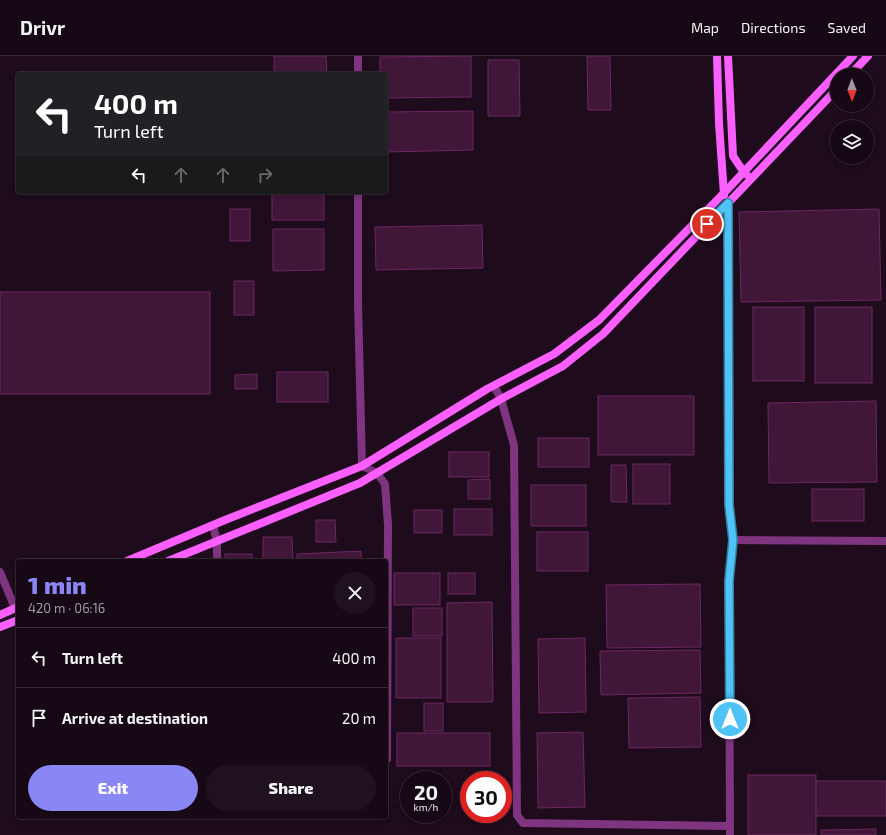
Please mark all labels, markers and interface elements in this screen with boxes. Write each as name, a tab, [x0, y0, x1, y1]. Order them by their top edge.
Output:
text: Drivr	[20, 16, 65, 39]
text: Map	[691, 19, 719, 36]
text: Directions	[741, 19, 806, 36]
text: Saved	[828, 19, 866, 36]
north arrow	[830, 68, 874, 112]
map controls	[830, 68, 874, 164]
text: 400 m	[94, 86, 178, 120]
icon: left	[28, 88, 80, 140]
text: Turn left	[94, 120, 164, 142]
button: layers	[830, 120, 874, 164]
icon: left	[128, 164, 150, 186]
icon: ahead	[170, 164, 192, 186]
icon: ahead	[212, 164, 234, 186]
icon: right	[254, 164, 276, 186]
pin	[690, 207, 724, 241]
icon: arrive	[696, 213, 718, 235]
text: 1 min	[28, 570, 87, 599]
button: close	[334, 572, 376, 614]
text: 420 m · 06:16	[28, 600, 105, 616]
icon: left	[28, 647, 50, 669]
text: Turn left	[62, 649, 123, 667]
text: 400 m	[332, 649, 376, 667]
position arrow	[709, 698, 751, 740]
icon: arrive	[28, 707, 50, 729]
text: Arrive at destination	[62, 709, 208, 727]
text: 20 m	[342, 709, 376, 727]
button: Exit	[28, 765, 198, 811]
button: Share	[206, 765, 376, 811]
speed limit sign: 30	[460, 771, 512, 823]
text: 20	[414, 780, 438, 804]
text: km/h	[414, 801, 438, 813]

